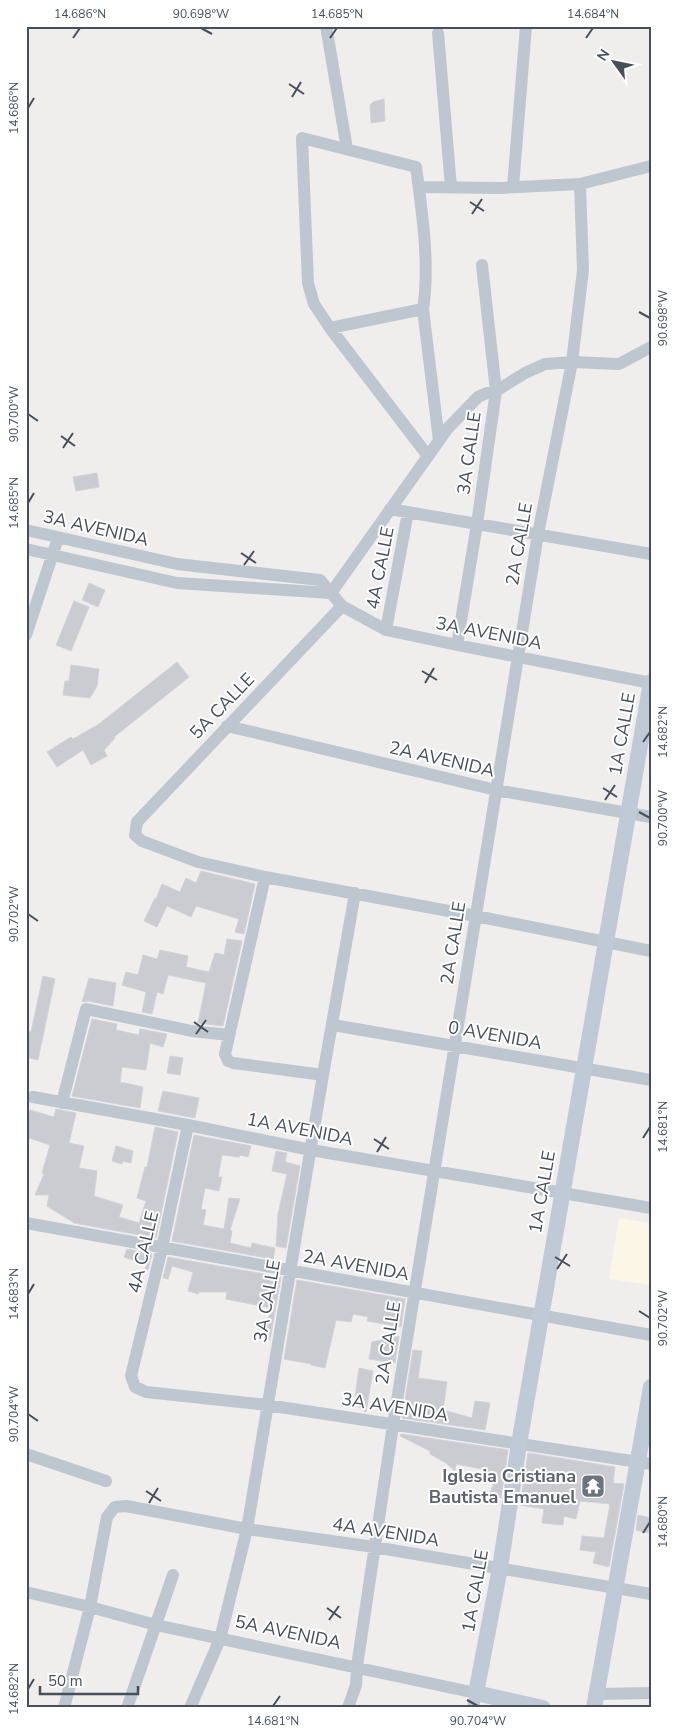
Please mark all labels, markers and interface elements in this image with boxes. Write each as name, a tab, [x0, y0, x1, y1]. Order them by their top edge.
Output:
text: 14.686°N	[54, 6, 106, 22]
text: 90.698°W	[173, 6, 229, 22]
text: 14.685°N	[311, 6, 363, 22]
text: 14.684°N	[567, 6, 619, 22]
north arrow	[590, 38, 640, 88]
text: N	[593, 46, 614, 65]
text: 14.686°N	[6, 82, 22, 134]
text: 90.698°W	[655, 290, 671, 346]
text: 90.700°W	[6, 386, 22, 442]
street label: 3A CALLE	[451, 410, 487, 496]
text: 14.685°N	[6, 477, 22, 529]
street label: 2A CALLE	[500, 501, 538, 587]
street label: 3A AVENIDA	[41, 504, 151, 552]
street label: 4A CALLE	[360, 525, 400, 611]
street label: 3A AVENIDA	[434, 611, 544, 655]
street label: 5A CALLE	[184, 668, 260, 744]
street label: 1A CALLE	[603, 691, 641, 777]
text: 14.682°N	[655, 706, 671, 758]
street label: 2A AVENIDA	[387, 735, 497, 783]
text: 90.700°W	[655, 790, 671, 846]
text: 90.702°W	[6, 886, 22, 942]
street label: 2A CALLE	[435, 900, 471, 986]
street label: 0 AVENIDA	[446, 1015, 544, 1055]
text: 14.681°N	[655, 1101, 671, 1153]
street label: 1A AVENIDA	[245, 1107, 355, 1151]
street label: 1A CALLE	[523, 1149, 561, 1235]
street label: 4A CALLE	[122, 1209, 164, 1295]
street label: 2A AVENIDA	[301, 1244, 411, 1286]
street label: 3A CALLE	[248, 1258, 286, 1344]
text: 14.683°N	[6, 1268, 22, 1320]
text: 90.702°W	[655, 1290, 671, 1346]
street label: 2A CALLE	[370, 1300, 406, 1386]
text: 90.704°W	[6, 1386, 22, 1442]
street label: 3A AVENIDA	[340, 1387, 450, 1427]
place label: Iglesia Cristiana Bautista Emanuel	[429, 1464, 576, 1509]
temple icon: Iglesia Cristiana Bautista Emanuel	[580, 1473, 606, 1499]
text: 14.680°N	[655, 1496, 671, 1548]
street label: 4A AVENIDA	[331, 1512, 441, 1552]
street label: 1A CALLE	[456, 1548, 494, 1634]
street label: 5A AVENIDA	[233, 1609, 343, 1655]
text: 14.682°N	[6, 1663, 22, 1715]
scale bar	[40, 1664, 138, 1696]
text: 50 m	[48, 1671, 83, 1691]
text: 14.681°N	[247, 1713, 299, 1729]
text: 90.704°W	[450, 1713, 506, 1729]

